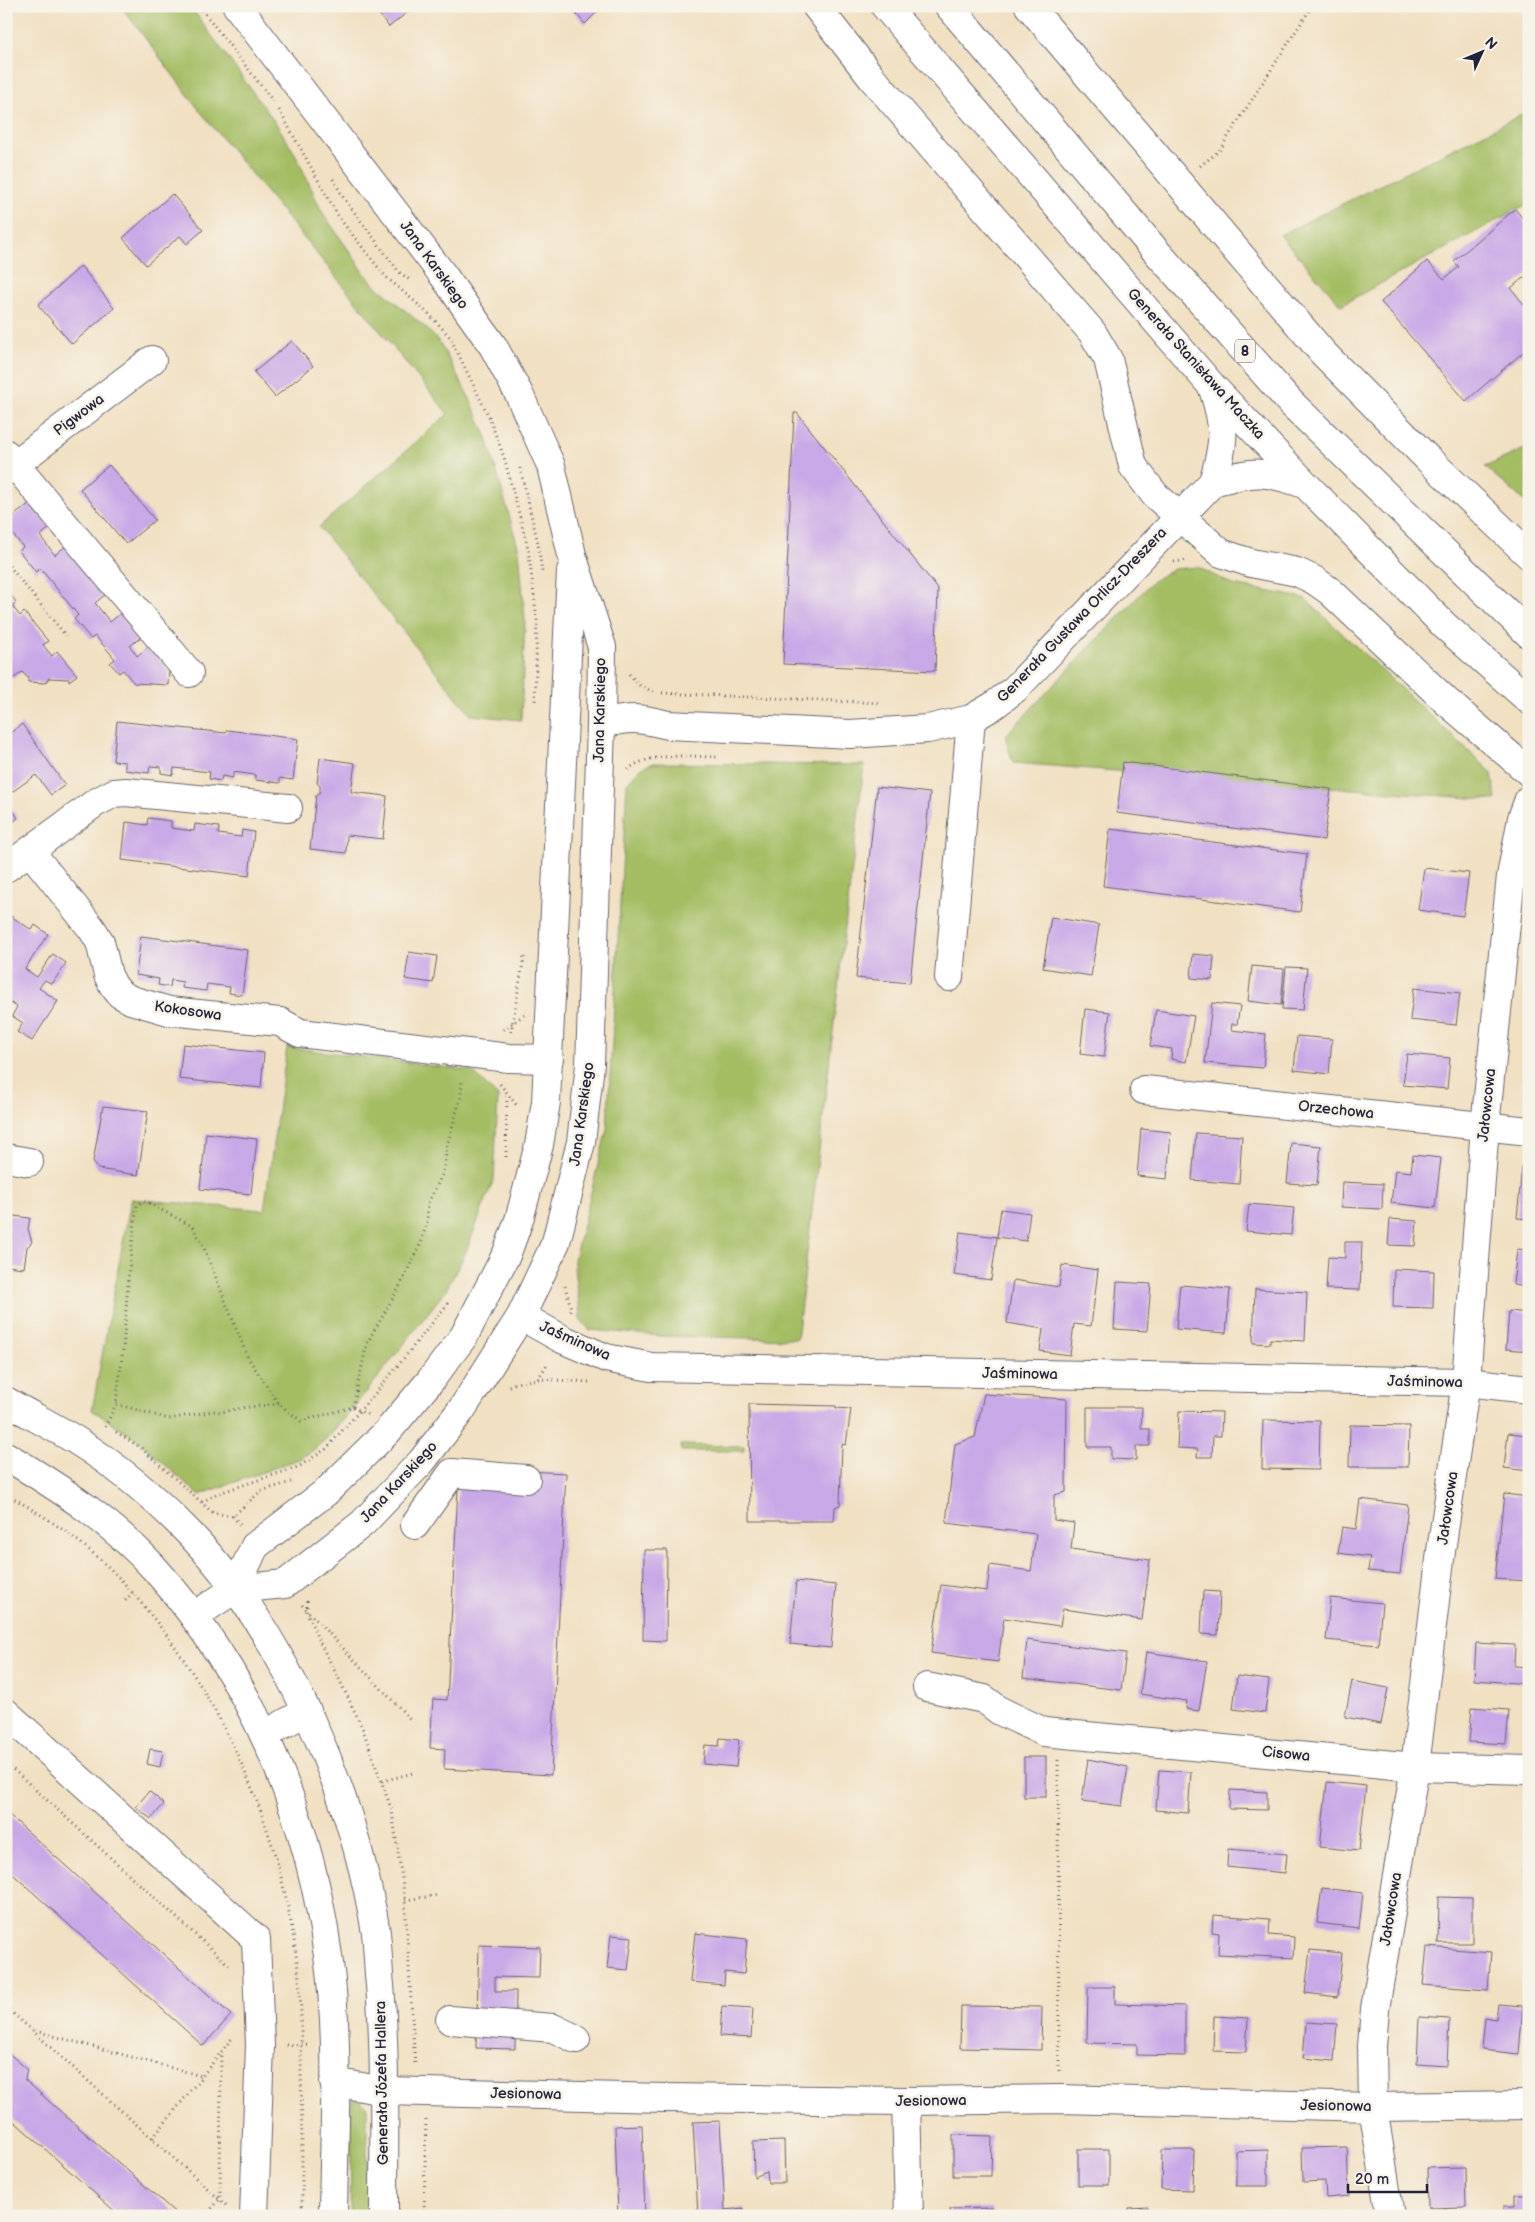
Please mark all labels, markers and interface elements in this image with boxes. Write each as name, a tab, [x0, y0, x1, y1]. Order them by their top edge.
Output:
north arrow	[1458, 28, 1508, 78]
text: N	[1481, 34, 1501, 53]
street label: Jana Karskiego	[396, 217, 472, 313]
street label: Generała Stanisława Maczka	[1123, 285, 1269, 443]
road number: 8	[1235, 340, 1255, 362]
street label: Pigwowa	[50, 390, 108, 440]
street label: Generała Gustawa Orlicz-Dreszera	[993, 523, 1171, 707]
street label: Jana Karskiego	[590, 657, 610, 763]
street label: Kokosowa	[153, 997, 223, 1025]
street label: Jana Karskiego	[565, 1061, 599, 1167]
street label: Jałowcowa	[1474, 1067, 1500, 1143]
street label: Orzechowa	[1297, 1097, 1375, 1123]
street label: Jaśminowa	[537, 1317, 613, 1365]
street label: Jaśminowa	[982, 1364, 1058, 1384]
street label: Jaśminowa	[1387, 1372, 1463, 1392]
street label: Jana Karskiego	[356, 1437, 442, 1527]
street label: Jałowcowa	[1433, 1470, 1463, 1546]
street label: Cisowa	[1261, 1742, 1311, 1766]
street label: Jałowcowa	[1376, 1871, 1406, 1947]
street label: Generała Józefa Hallera	[371, 2001, 393, 2165]
street label: Jesionowa	[490, 2084, 562, 2104]
street label: Jesionowa	[895, 2091, 967, 2111]
street label: Jesionowa	[1300, 2096, 1372, 2116]
scale bar	[1348, 2162, 1426, 2194]
text: 20 m	[1355, 2170, 1389, 2189]

